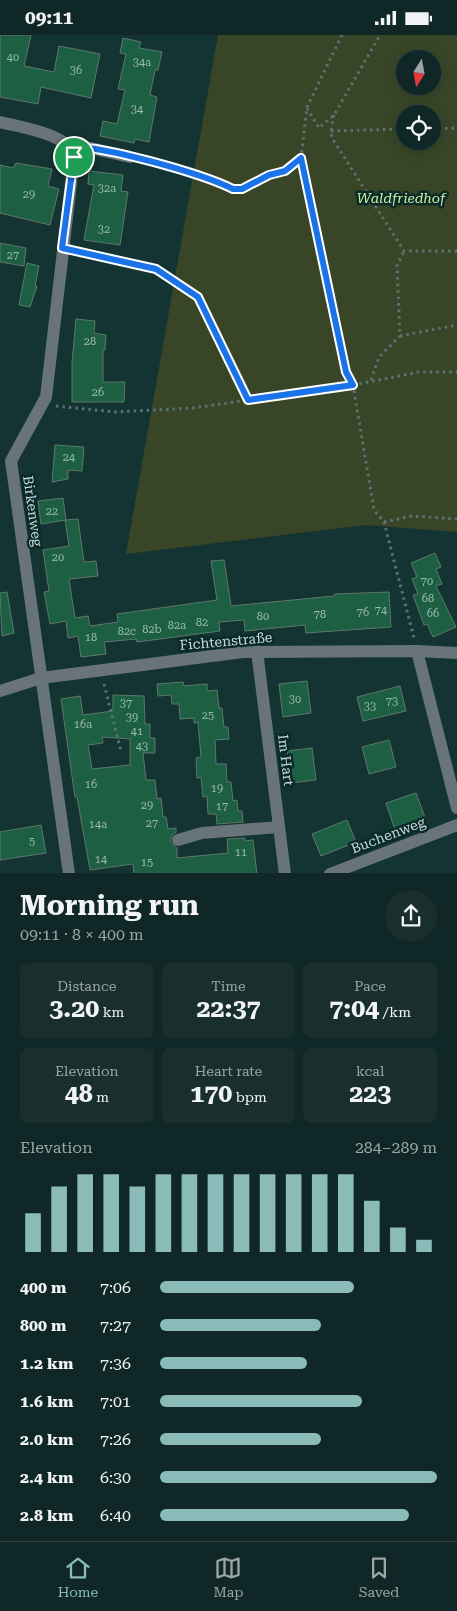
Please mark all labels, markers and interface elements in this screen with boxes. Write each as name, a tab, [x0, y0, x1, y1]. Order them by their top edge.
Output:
text: 09:11	[25, 6, 74, 29]
north arrow	[396, 50, 441, 95]
map controls	[396, 50, 441, 150]
house number: 40	[7, 51, 19, 64]
house number: 34a	[133, 56, 151, 69]
house number: 36	[70, 64, 82, 77]
house number: 34	[131, 103, 144, 116]
button: locate	[396, 105, 441, 150]
pin	[53, 136, 95, 178]
icon: arrive	[60, 143, 88, 171]
house number: 32a	[98, 182, 116, 195]
house number: 29	[23, 188, 35, 201]
park label: Waldfriedhof	[357, 190, 447, 206]
house number: 32	[98, 223, 110, 236]
house number: 27	[7, 249, 19, 262]
house number: 28	[84, 335, 96, 348]
house number: 26	[92, 386, 104, 399]
house number: 24	[63, 451, 76, 464]
street label: Birkenweg	[20, 474, 46, 548]
house number: 22	[46, 505, 58, 518]
house number: 20	[52, 551, 64, 564]
house number: 70	[421, 575, 433, 588]
house number: 68	[422, 592, 434, 605]
house number: 74	[375, 604, 388, 617]
house number: 76	[357, 606, 369, 619]
house number: 66	[427, 607, 439, 620]
house number: 78	[314, 608, 326, 621]
house number: 80	[257, 610, 269, 623]
house number: 82	[196, 616, 208, 629]
house number: 82a	[168, 619, 186, 632]
house number: 82b	[142, 623, 162, 636]
house number: 82c	[118, 625, 136, 638]
street label: Fichtenstraße	[179, 629, 273, 653]
house number: 18	[85, 631, 97, 644]
house number: 30	[289, 693, 301, 706]
house number: 73	[386, 695, 398, 708]
house number: 37	[120, 697, 132, 710]
house number: 33	[364, 700, 376, 713]
house number: 25	[202, 709, 214, 722]
house number: 39	[126, 711, 138, 724]
house number: 16a	[74, 718, 92, 731]
house number: 41	[131, 725, 143, 738]
street label: Im Hart	[275, 733, 297, 787]
house number: 43	[136, 740, 148, 753]
house number: 16	[85, 778, 97, 791]
house number: 19	[211, 782, 223, 795]
house number: 29	[141, 799, 153, 812]
house number: 17	[216, 800, 228, 813]
street label: Buchenweg	[349, 813, 427, 856]
house number: 27	[146, 817, 158, 830]
house number: 14a	[89, 818, 107, 831]
house number: 5	[29, 835, 35, 848]
house number: 11	[235, 846, 247, 859]
house number: 14	[95, 853, 108, 866]
house number: 15	[141, 856, 153, 869]
text: Morning run	[20, 889, 199, 922]
button: share	[385, 890, 437, 942]
text: 09:11 · 8 × 400 m	[20, 925, 144, 944]
text: Distance	[57, 978, 116, 994]
text: Time	[211, 978, 246, 994]
text: Pace	[354, 978, 386, 994]
text: 3.20	[49, 994, 99, 1023]
text: 22:37	[197, 994, 260, 1023]
text: 7:04	[329, 994, 379, 1023]
text: km	[99, 1004, 124, 1020]
text: /km	[379, 1004, 411, 1020]
text: Elevation	[55, 1063, 119, 1079]
text: Heart rate	[195, 1063, 262, 1079]
text: kcal	[356, 1063, 384, 1079]
text: 48	[65, 1079, 93, 1108]
text: 170	[190, 1079, 232, 1108]
text: 223	[349, 1079, 391, 1108]
text: m	[93, 1089, 109, 1105]
text: bpm	[232, 1089, 267, 1105]
text: Elevation	[20, 1138, 93, 1157]
text: 284–289 m	[355, 1138, 437, 1157]
text: 400 m	[20, 1278, 66, 1297]
text: 7:06	[100, 1278, 131, 1297]
text: 800 m	[20, 1316, 66, 1335]
text: 7:27	[100, 1316, 131, 1335]
text: 1.2 km	[20, 1354, 73, 1373]
text: 7:36	[100, 1354, 131, 1373]
text: 1.6 km	[20, 1392, 73, 1411]
text: 7:01	[100, 1392, 131, 1411]
text: 2.0 km	[20, 1430, 73, 1449]
text: 7:26	[100, 1430, 131, 1449]
text: 2.4 km	[20, 1468, 73, 1487]
text: 6:30	[100, 1468, 131, 1487]
text: 2.8 km	[20, 1506, 73, 1525]
text: 6:40	[100, 1506, 131, 1525]
tab: Home	[58, 1554, 98, 1600]
tab: Map	[214, 1554, 243, 1600]
tab: Saved	[359, 1554, 399, 1600]

